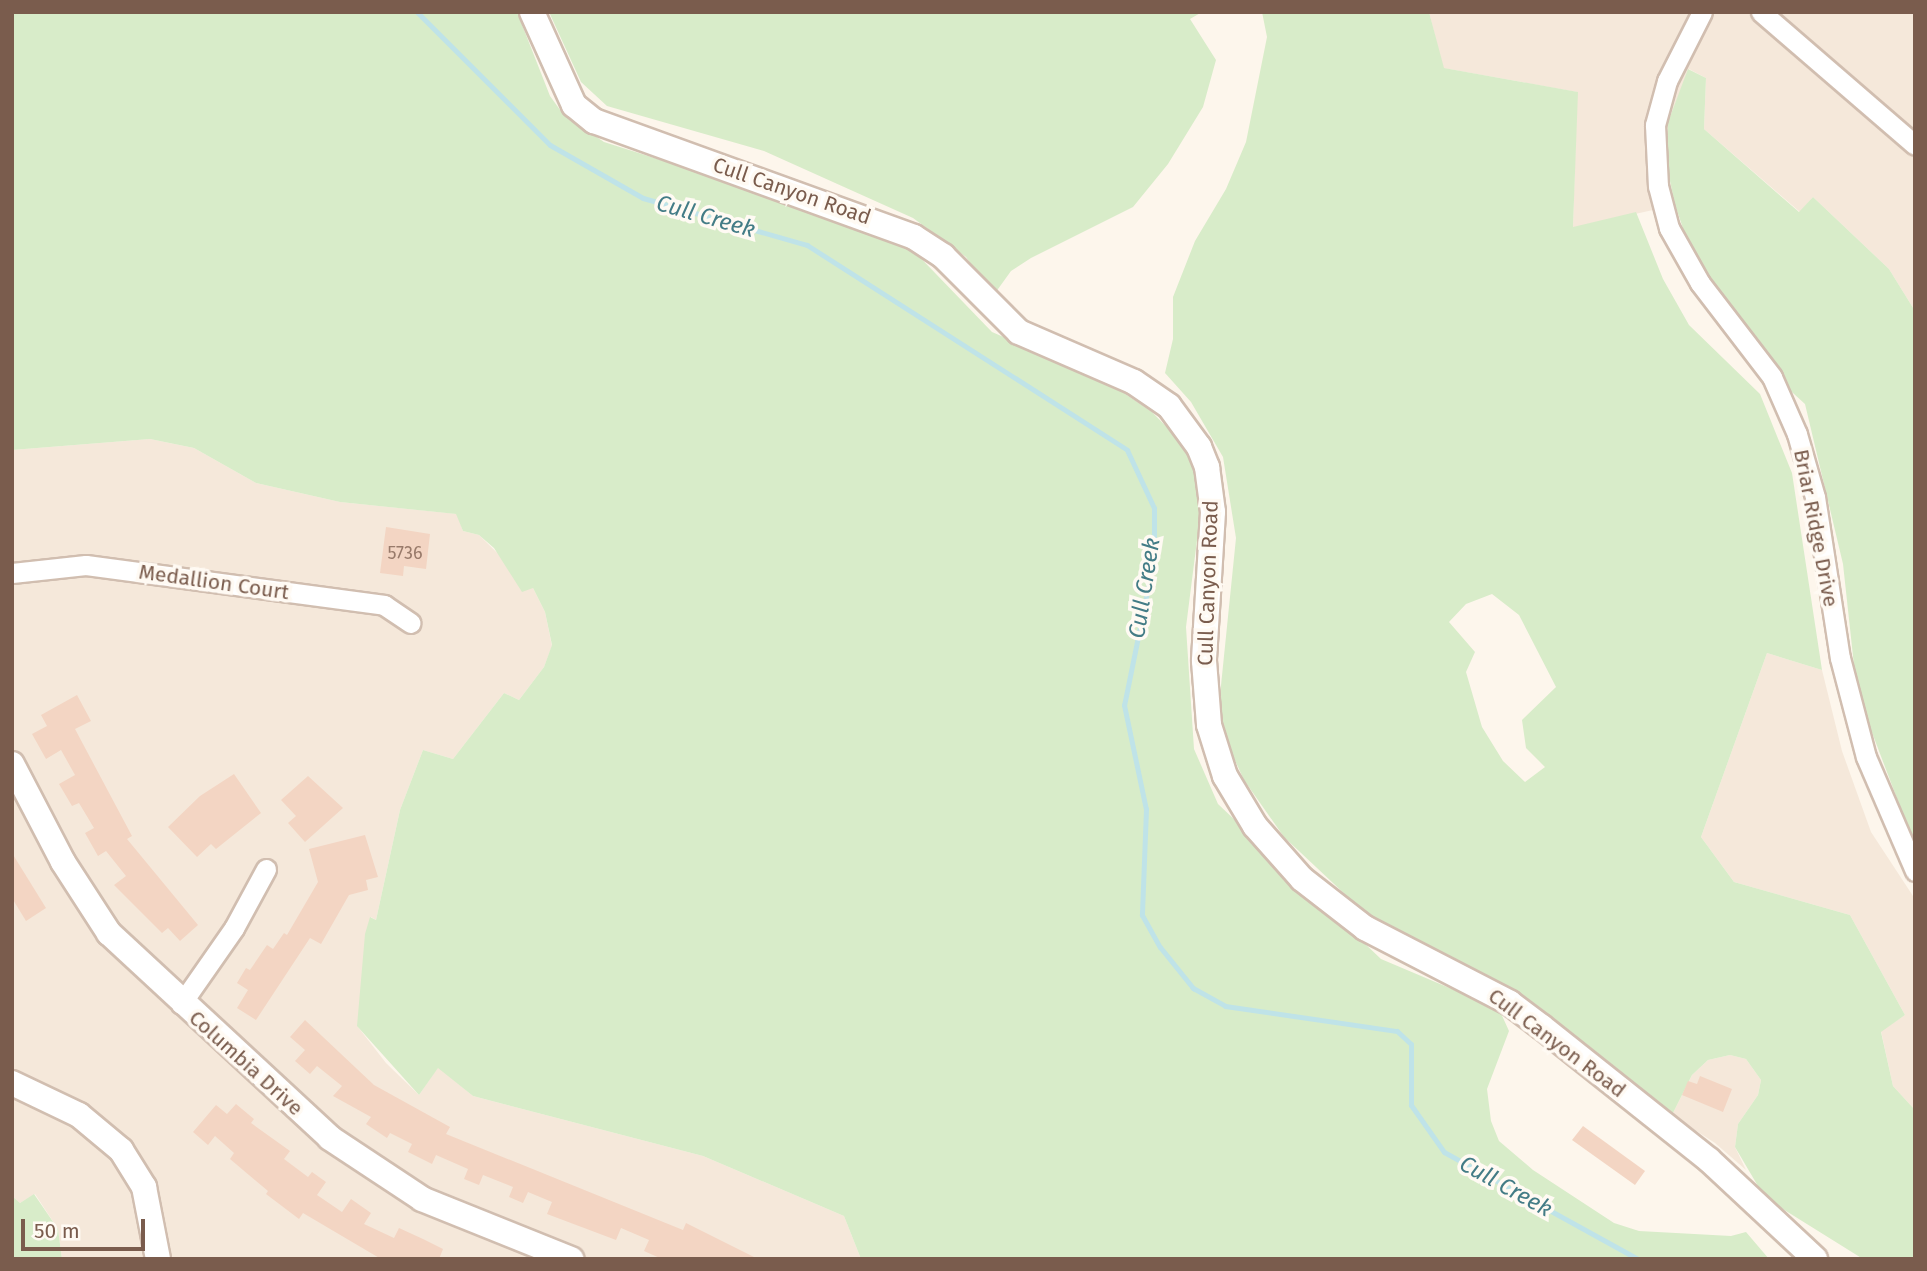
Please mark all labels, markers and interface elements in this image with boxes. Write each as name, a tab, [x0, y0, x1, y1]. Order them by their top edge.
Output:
street label: Cull Canyon Road	[710, 152, 874, 230]
water label: Cull Creek	[653, 189, 759, 243]
street label: Briar Ridge Drive	[1788, 447, 1844, 609]
street label: Cull Canyon Road	[1193, 500, 1223, 666]
water label: Cull Creek	[1122, 536, 1166, 640]
house number: 5736	[388, 542, 422, 564]
street label: Medallion Court	[137, 559, 291, 605]
street label: Cull Canyon Road	[1483, 983, 1631, 1103]
street label: Columbia Drive	[184, 1005, 308, 1121]
water label: Cull Creek	[1455, 1149, 1557, 1223]
scale bar	[24, 1204, 149, 1248]
text: 50 m	[34, 1218, 80, 1244]

